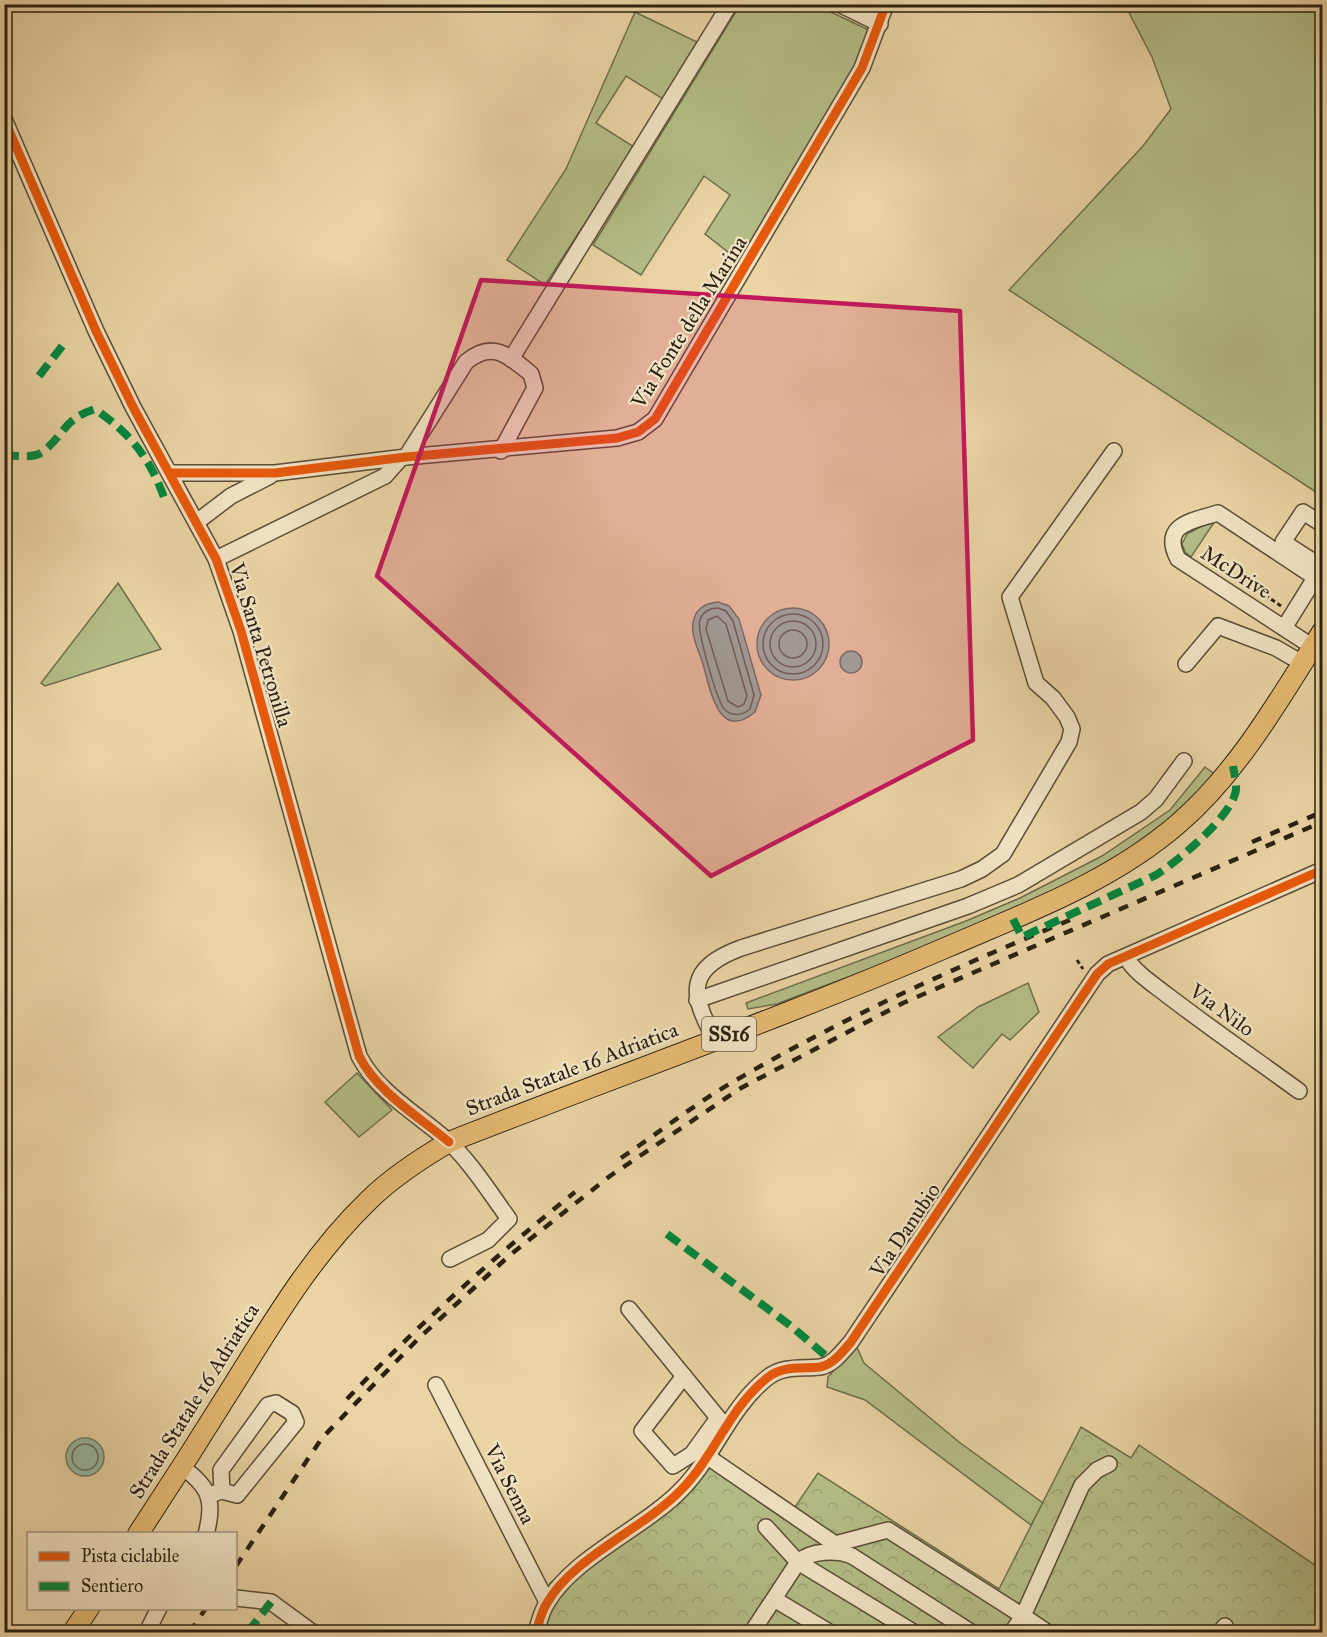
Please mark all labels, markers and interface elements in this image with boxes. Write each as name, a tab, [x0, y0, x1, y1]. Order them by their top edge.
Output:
street label: Via Fonte della Marina	[625, 231, 753, 414]
street label: McDrive	[1196, 540, 1276, 604]
street label: Via Santa Petronilla	[223, 559, 298, 730]
street label: Via Nilo	[1184, 977, 1260, 1042]
street label: Strada Statale 16 Adriatica	[462, 1016, 682, 1121]
road number: SS16	[702, 1017, 756, 1051]
street label: Via Danubio	[863, 1178, 946, 1283]
street label: Strada Statale 16 Adriatica	[123, 1298, 265, 1503]
street label: Via Senna	[478, 1439, 541, 1528]
legend	[27, 1532, 237, 1610]
text: Pista ciclabile	[81, 1545, 179, 1567]
text: Sentiero	[81, 1575, 143, 1597]

